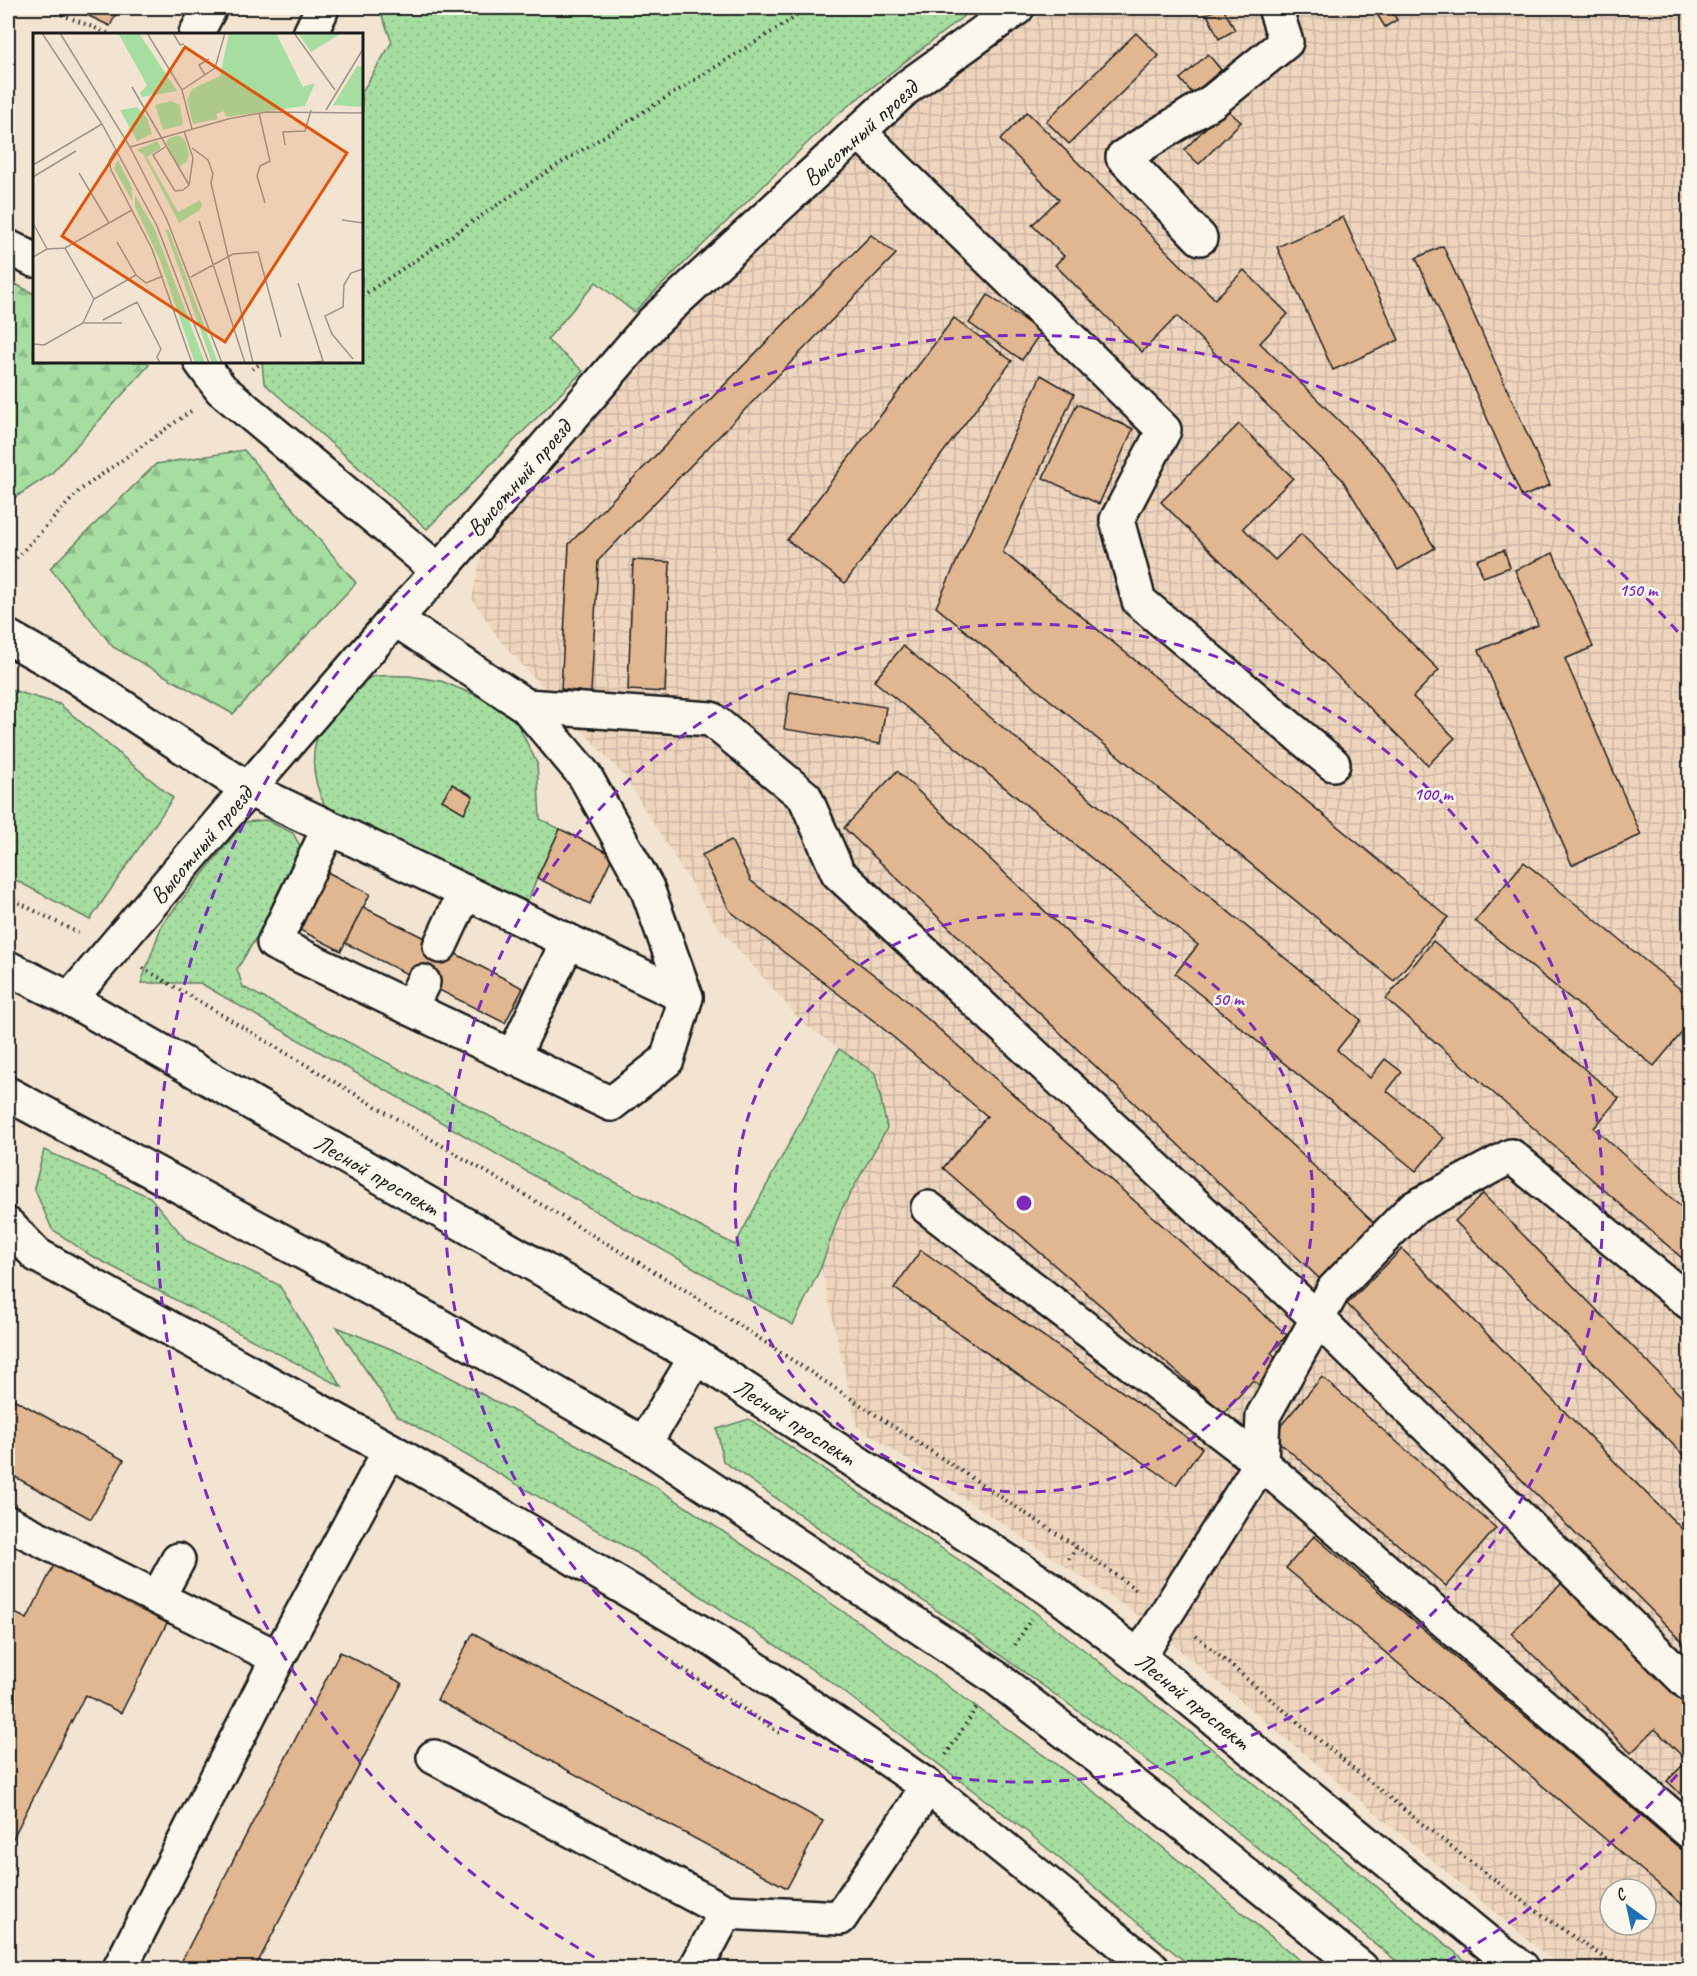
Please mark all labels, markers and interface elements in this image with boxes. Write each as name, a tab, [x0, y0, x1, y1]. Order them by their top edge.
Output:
inset map	[33, 33, 363, 363]
street label: Высотный проезд	[796, 72, 926, 193]
street label: Высотный проезд	[460, 412, 580, 543]
text: 150 m	[1619, 579, 1659, 601]
street label: Высотный проезд	[143, 778, 261, 910]
text: 100 m	[1414, 783, 1454, 805]
text: 50 m	[1213, 988, 1245, 1010]
street label: Лесной проспект	[309, 1127, 445, 1223]
centre of rings	[1014, 1193, 1034, 1213]
street label: Лесной проспект	[728, 1371, 862, 1473]
street label: Лесной проспект	[1129, 1645, 1257, 1757]
north arrow	[1598, 1877, 1658, 1937]
text: С	[1612, 1884, 1631, 1906]

